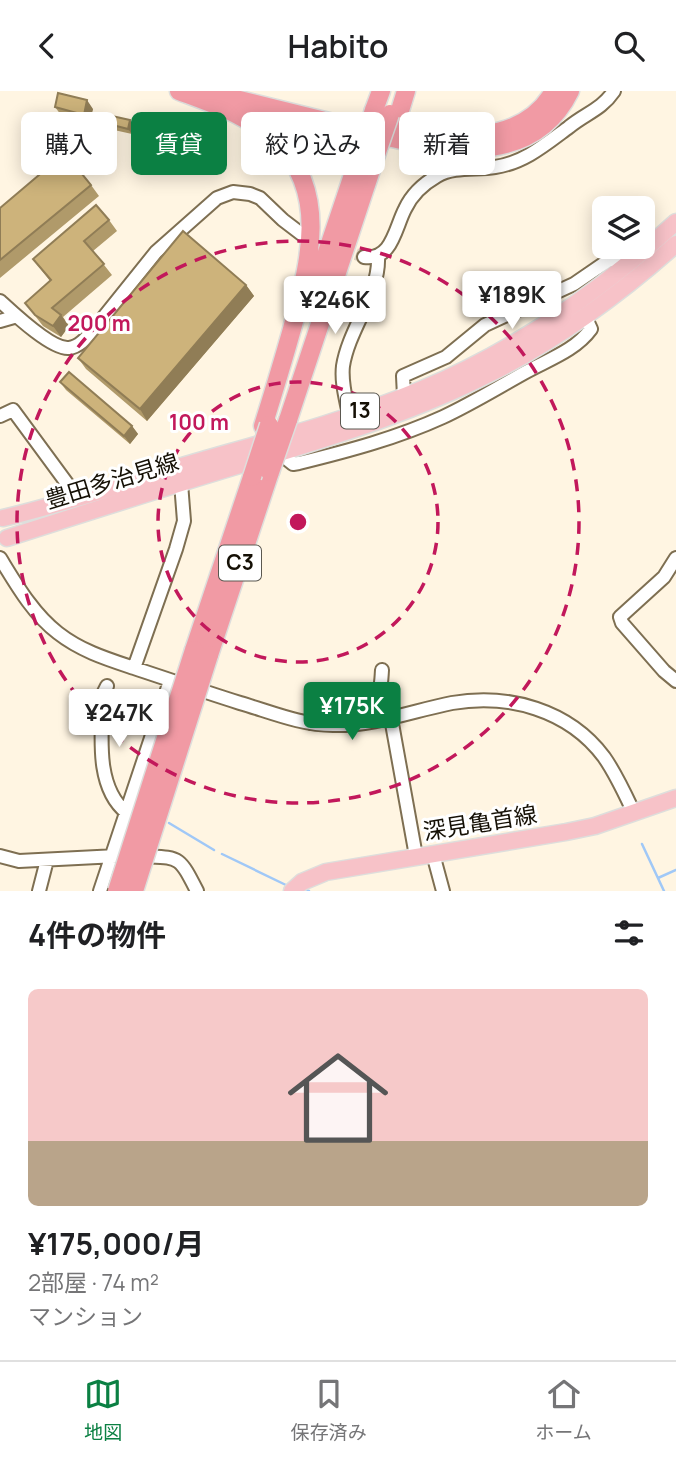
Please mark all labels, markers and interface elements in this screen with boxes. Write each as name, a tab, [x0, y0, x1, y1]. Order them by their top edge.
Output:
text: Habito	[287, 24, 389, 68]
icon: back	[28, 27, 66, 65]
icon: search	[610, 27, 648, 65]
chip: 購入	[21, 112, 117, 175]
chip: 賃貸	[131, 112, 227, 175]
chip: 絞り込み	[241, 112, 385, 175]
chip: 新着	[399, 112, 495, 175]
map controls	[592, 196, 655, 259]
button: layers	[592, 196, 655, 259]
pin: ¥189K	[463, 271, 561, 331]
pin: ¥246K	[286, 277, 384, 336]
text: ¥189K	[478, 278, 546, 310]
text: ¥246K	[300, 283, 370, 315]
text: 200 m	[67, 309, 131, 337]
road number: 13	[341, 393, 379, 429]
text: 100 m	[169, 408, 229, 436]
street label: 豊田多治見線	[41, 445, 182, 516]
centre of rings	[286, 510, 310, 534]
road number: C3	[219, 545, 261, 581]
pin: ¥175K	[303, 683, 401, 742]
pin: ¥247K	[70, 689, 168, 749]
text: ¥175K	[320, 689, 384, 721]
text: ¥247K	[85, 696, 153, 728]
street label: 深見亀首線	[421, 797, 539, 847]
text: 4件の物件	[28, 914, 166, 955]
icon: filters	[610, 914, 648, 952]
icon: home	[275, 1035, 401, 1161]
text: ¥175,000/月	[28, 1223, 204, 1264]
text: 2部屋 · 74 m²	[28, 1266, 159, 1298]
text: マンション	[28, 1300, 143, 1332]
tab: 地図	[84, 1375, 122, 1445]
tab: 保存済み	[291, 1375, 367, 1445]
tab: ホーム	[535, 1375, 592, 1445]

